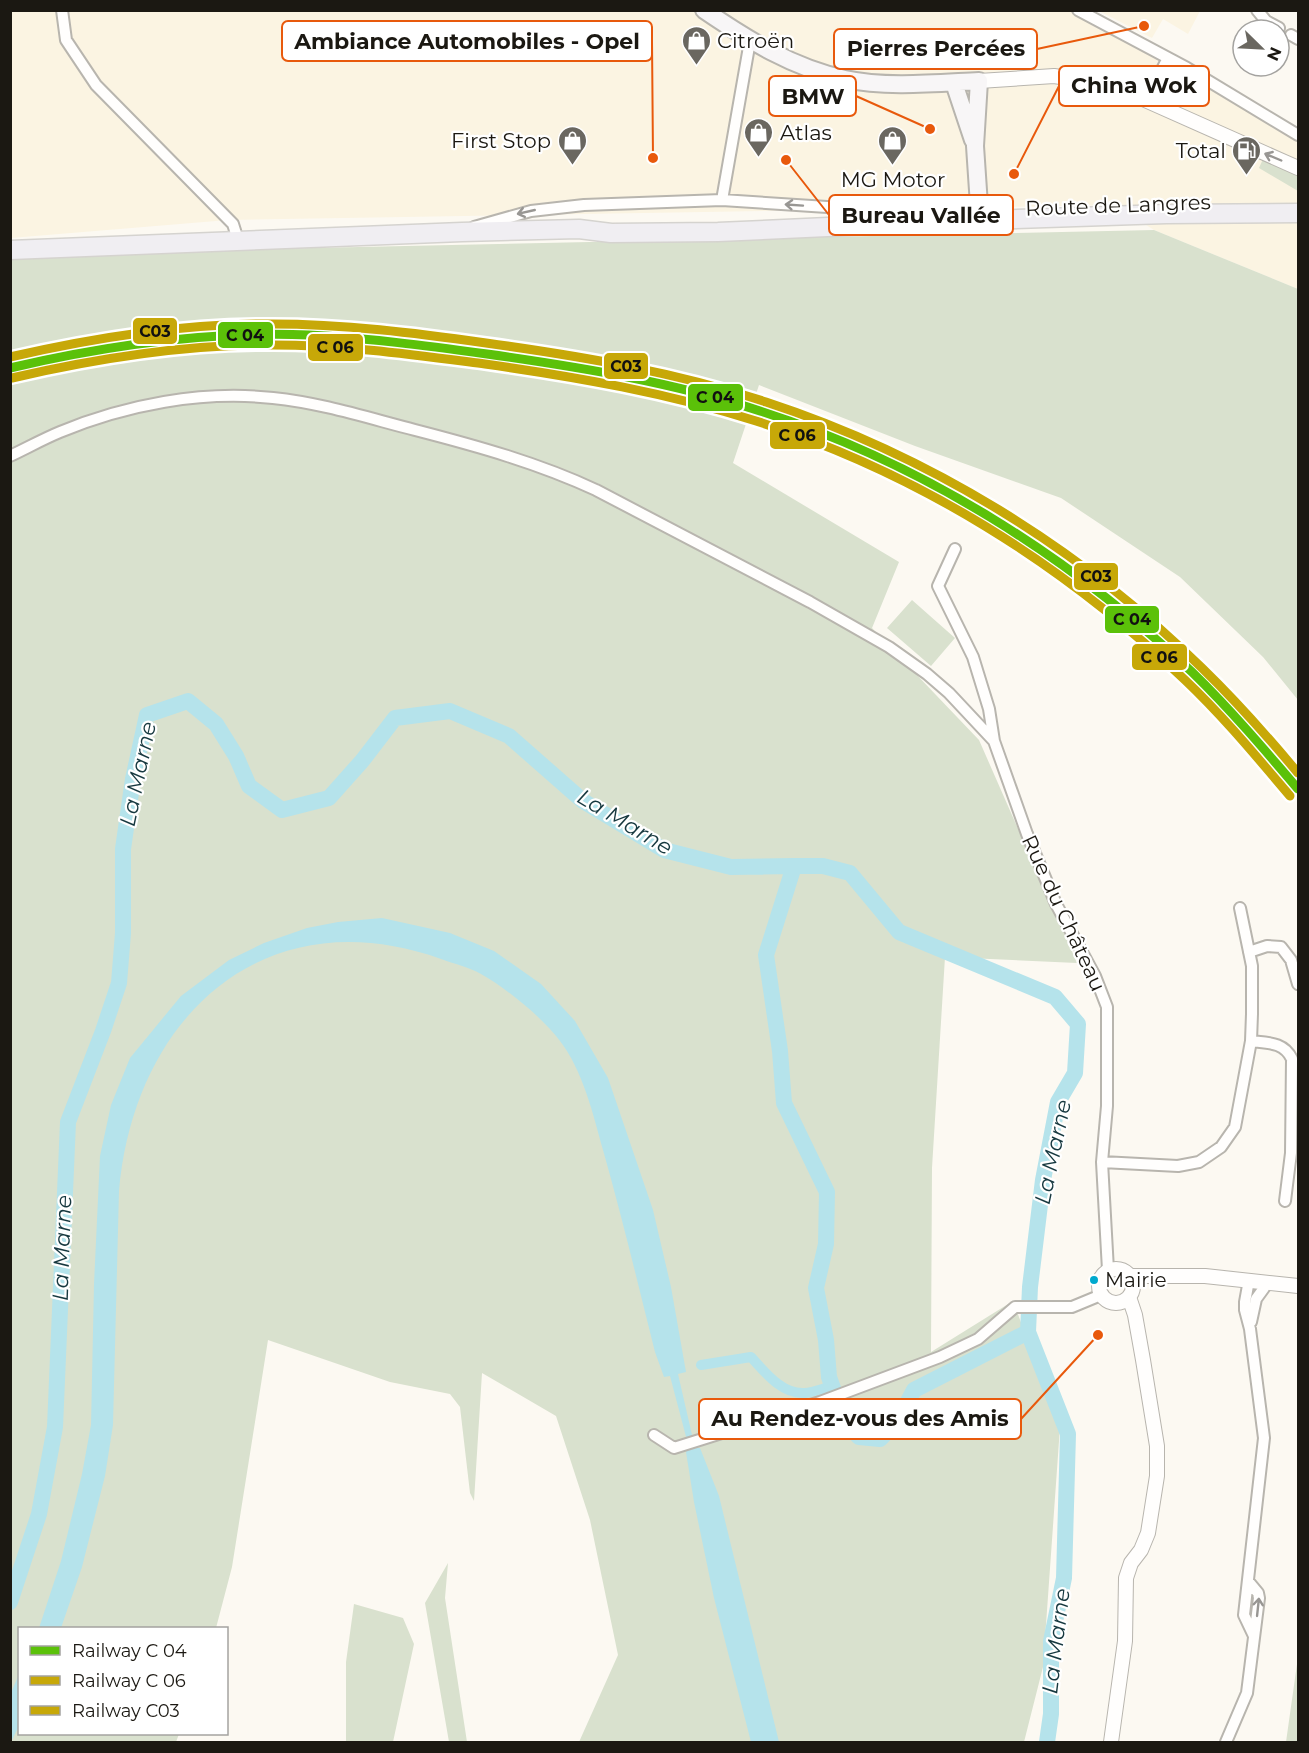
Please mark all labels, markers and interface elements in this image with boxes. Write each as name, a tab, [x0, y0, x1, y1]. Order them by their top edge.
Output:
north arrow	[1231, 18, 1291, 78]
callout: Ambiance Automobiles - Opel	[282, 21, 652, 61]
shop icon: Citroën	[680, 24, 712, 66]
text: Ambiance Automobiles - Opel	[293, 28, 640, 55]
place label: Citroën	[717, 28, 794, 53]
callout: Pierres Percées	[834, 29, 1037, 69]
text: Pierres Percées	[847, 35, 1026, 62]
text: N	[1263, 44, 1286, 64]
callout: China Wok	[1059, 66, 1209, 106]
text: China Wok	[1071, 72, 1198, 99]
callout: BMW	[769, 76, 856, 116]
text: BMW	[781, 83, 845, 110]
shop icon: Atlas	[743, 116, 775, 158]
place label: Atlas	[780, 120, 832, 145]
shop icon: First Stop	[556, 124, 588, 166]
shop icon: MG Motor	[877, 124, 909, 166]
place label: First Stop	[451, 128, 551, 153]
fuel station icon: Total	[1231, 134, 1263, 176]
place label: Total	[1176, 138, 1226, 163]
one-way arrow	[1264, 151, 1283, 162]
place label: MG Motor	[841, 167, 945, 192]
street label: Route de Langres	[1025, 189, 1211, 221]
callout: Bureau Vallée	[829, 195, 1013, 235]
one-way arrow	[784, 200, 804, 211]
text: Bureau Vallée	[841, 202, 1001, 229]
one-way arrow	[517, 207, 536, 219]
line badge: C03	[132, 317, 178, 345]
line badge: C 04	[217, 321, 274, 349]
text: C03	[139, 322, 171, 341]
text: C 04	[226, 326, 264, 345]
line badge: C 06	[307, 333, 364, 362]
text: C 06	[316, 338, 354, 357]
line badge: C03	[603, 352, 649, 380]
text: C03	[610, 357, 642, 376]
line badge: C 04	[687, 383, 744, 412]
text: C 04	[696, 388, 734, 407]
line badge: C 06	[769, 421, 826, 450]
text: C 06	[778, 426, 816, 445]
line badge: C03	[1073, 562, 1119, 591]
text: C03	[1080, 567, 1112, 586]
line badge: C 04	[1104, 605, 1160, 634]
text: C 04	[1113, 610, 1151, 629]
line badge: C 06	[1131, 643, 1188, 671]
text: C 06	[1140, 648, 1178, 667]
water label: La Marne	[114, 719, 162, 829]
water label: La Marne	[573, 783, 677, 861]
street label: Rue du Château	[1017, 831, 1111, 995]
water label: La Marne	[1029, 1097, 1077, 1207]
water label: La Marne	[47, 1194, 77, 1302]
place label: Mairie	[1105, 1268, 1167, 1292]
marker: Mairie	[1088, 1274, 1100, 1286]
callout: Au Rendez-vous des Amis	[699, 1399, 1021, 1439]
text: Au Rendez-vous des Amis	[710, 1405, 1009, 1432]
water label: La Marne	[1036, 1587, 1076, 1695]
one-way arrow	[1253, 1598, 1264, 1617]
legend	[18, 1627, 228, 1735]
text: Railway C 04	[72, 1640, 187, 1662]
text: Railway C 06	[72, 1670, 186, 1692]
text: Railway C03	[72, 1700, 180, 1722]

